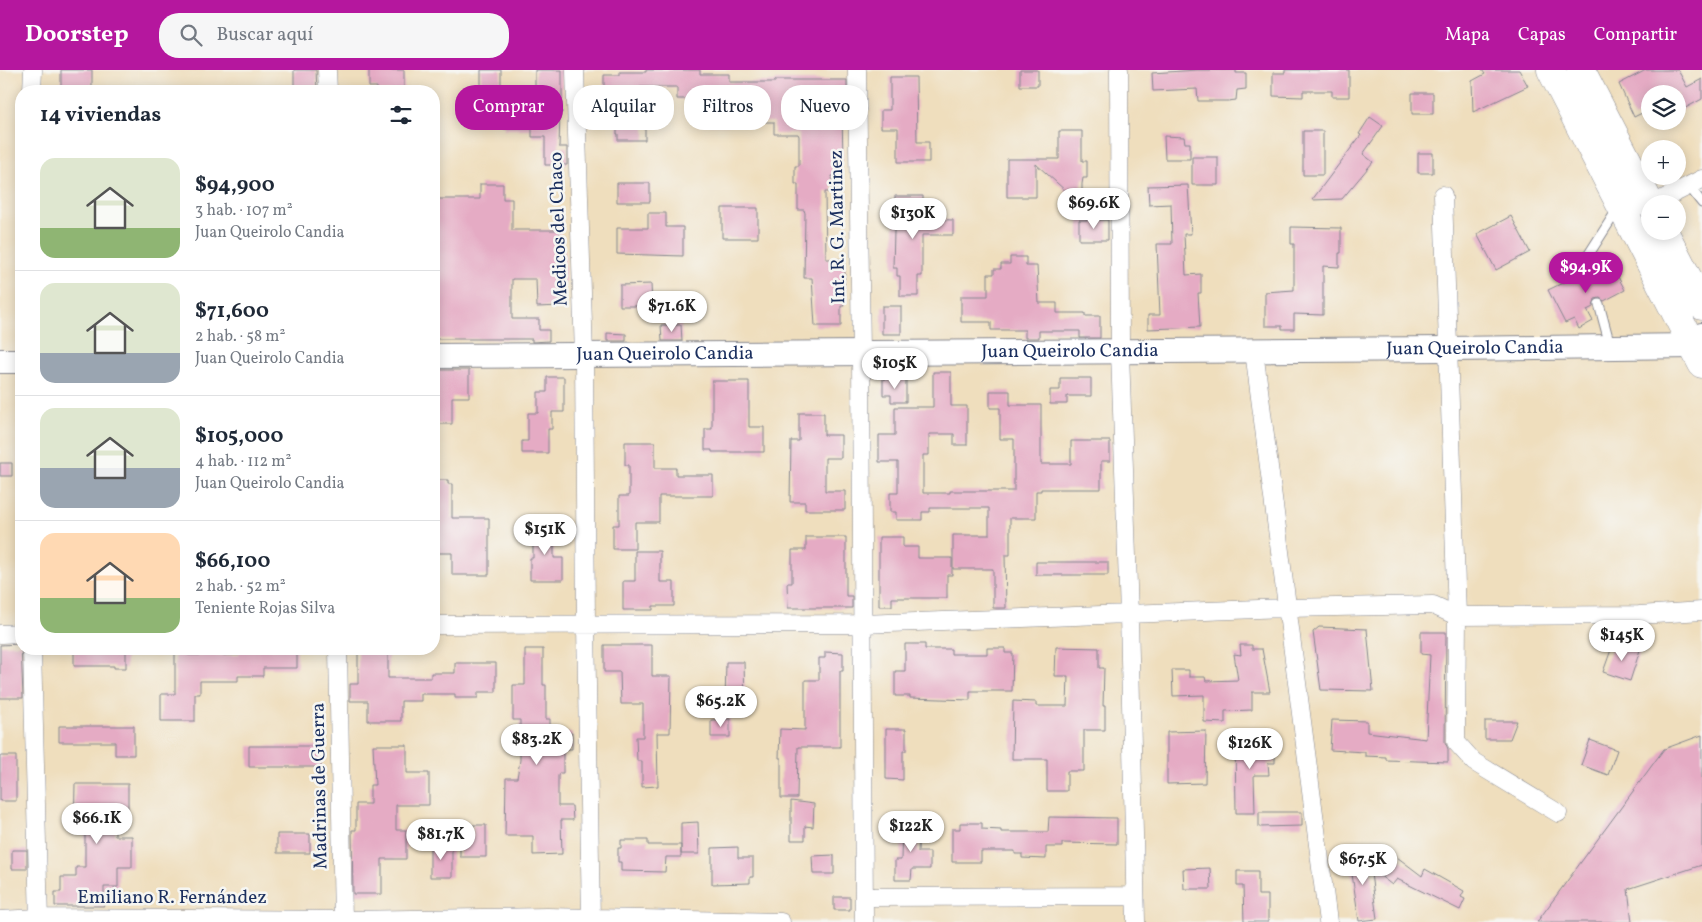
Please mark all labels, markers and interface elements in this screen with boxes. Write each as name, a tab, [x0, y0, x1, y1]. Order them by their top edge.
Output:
search box	[159, 13, 509, 58]
text: Doorstep	[25, 18, 129, 52]
icon: search	[177, 21, 205, 49]
text: Buscar aquí	[217, 22, 313, 48]
text: Mapa	[1445, 23, 1490, 48]
text: Capas	[1518, 23, 1566, 48]
text: Compartir	[1594, 23, 1677, 48]
chip: Comprar	[455, 85, 563, 130]
chip: Alquilar	[573, 85, 674, 130]
chip: Filtros	[684, 85, 771, 130]
chip: Nuevo	[781, 85, 868, 130]
map controls	[1641, 85, 1686, 240]
button: layers	[1641, 85, 1686, 130]
text: 14 viviendas	[40, 101, 161, 130]
icon: filters	[387, 101, 415, 129]
button: +	[1641, 140, 1686, 185]
street label: Int. R. G. Martinez	[824, 150, 852, 304]
street label: Medicos del Chaco	[543, 151, 575, 307]
text: $94,900	[195, 171, 275, 200]
icon: home	[80, 178, 140, 238]
pin: $69.6K	[1053, 188, 1135, 230]
text: $69.6K	[1068, 193, 1120, 215]
button: −	[1641, 195, 1686, 240]
pin: $130K	[878, 198, 948, 240]
text: 3 hab. · 107 m²	[195, 200, 293, 222]
text: $130K	[891, 203, 935, 225]
text: Juan Queirolo Candia	[195, 222, 344, 244]
pin: $94.9K	[1545, 252, 1627, 294]
text: $94.9K	[1560, 257, 1612, 279]
pin: $71.6K	[631, 290, 713, 333]
text: $71.6K	[648, 296, 696, 318]
text: $71,600	[195, 297, 269, 326]
icon: home	[80, 303, 140, 363]
text: 2 hab. · 58 m²	[195, 326, 285, 348]
street label: Juan Queirolo Candia	[1386, 335, 1564, 362]
street label: Juan Queirolo Candia	[981, 338, 1159, 365]
street label: Juan Queirolo Candia	[576, 341, 754, 368]
text: Juan Queirolo Candia	[195, 348, 344, 370]
pin: $105K	[860, 348, 930, 390]
text: $105K	[873, 353, 917, 375]
text: $105,000	[195, 422, 283, 451]
icon: home	[80, 428, 140, 488]
text: 4 hab. · 112 m²	[195, 451, 291, 473]
text: Juan Queirolo Candia	[195, 473, 344, 495]
pin: $151K	[510, 514, 580, 556]
text: $151K	[524, 519, 566, 541]
text: $66,100	[195, 547, 270, 576]
icon: home	[80, 553, 140, 613]
text: 2 hab. · 52 m²	[195, 576, 286, 598]
text: Teniente Rojas Silva	[195, 598, 335, 620]
pin: $145K	[1587, 620, 1657, 662]
text: $145K	[1600, 625, 1644, 647]
pin: $65.2K	[680, 686, 762, 728]
text: $65.2K	[696, 691, 746, 713]
street label: Madrinas de Guerra	[306, 702, 334, 870]
pin: $83.2K	[496, 724, 578, 766]
pin: $126K	[1215, 728, 1285, 770]
text: $83.2K	[512, 729, 562, 751]
text: $126K	[1228, 733, 1272, 755]
pin: $66.1K	[56, 802, 138, 845]
text: $66.1K	[72, 808, 122, 830]
pin: $122K	[876, 810, 946, 853]
text: $122K	[889, 816, 933, 838]
pin: $81.7K	[400, 818, 482, 861]
text: $81.7K	[417, 824, 465, 846]
pin: $67.5K	[1322, 844, 1404, 886]
text: $67.5K	[1339, 849, 1387, 871]
street label: Emiliano R. Fernández	[77, 885, 267, 911]

